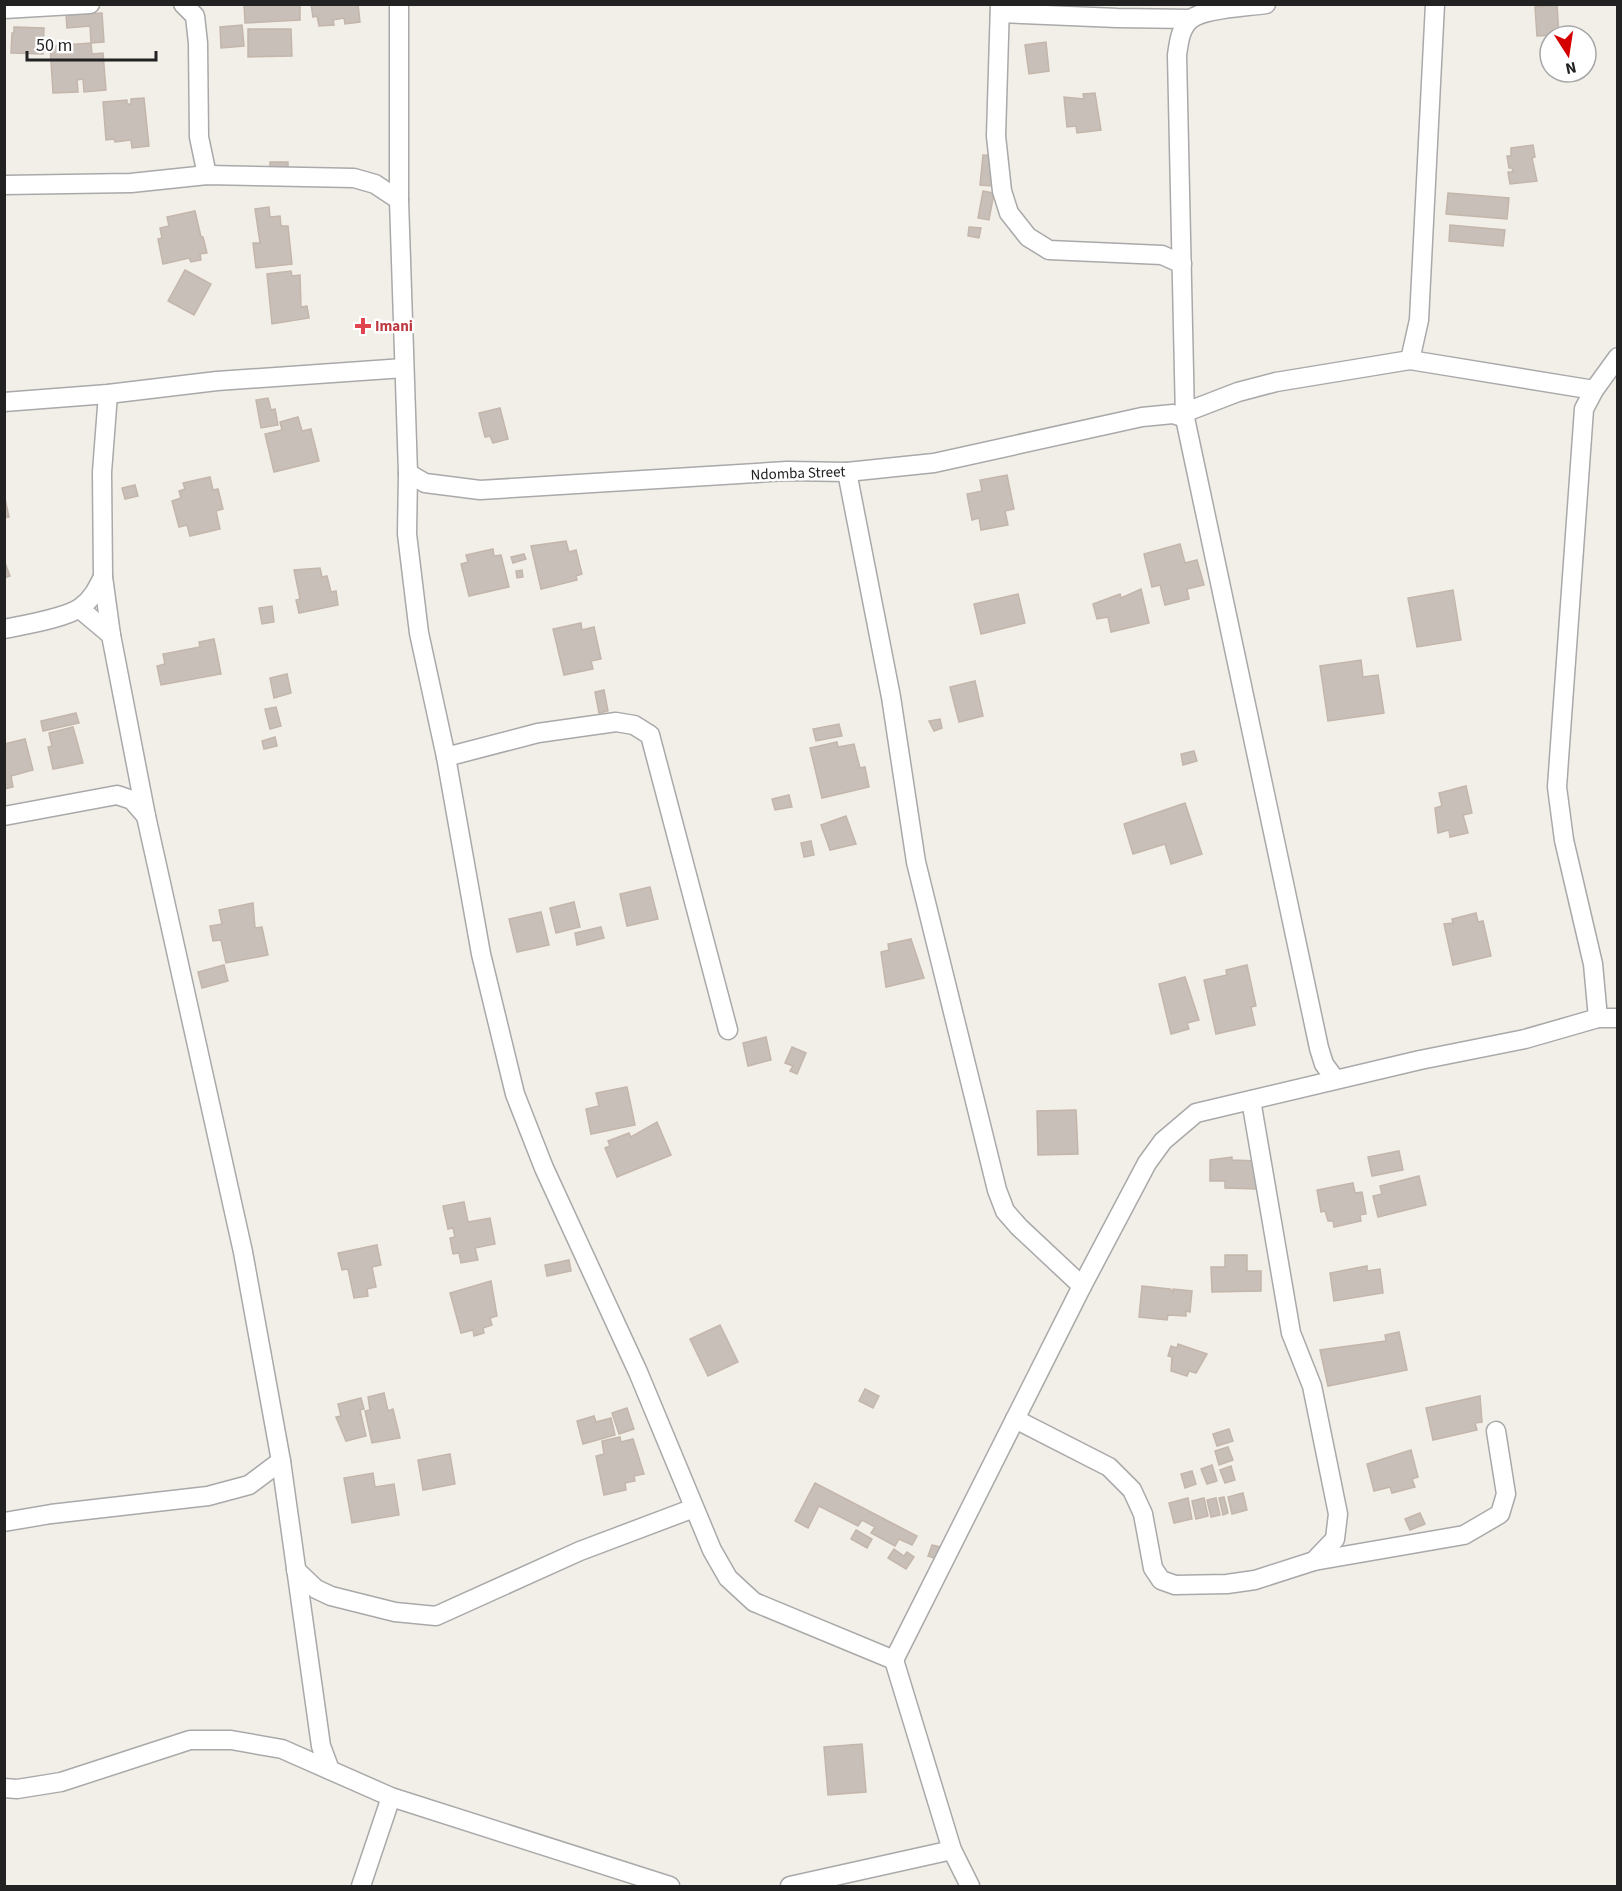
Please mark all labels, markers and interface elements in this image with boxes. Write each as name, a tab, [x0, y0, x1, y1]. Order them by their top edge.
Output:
scale bar	[27, 24, 156, 62]
north arrow	[1538, 24, 1598, 84]
text: 50 m	[36, 33, 72, 58]
text: N	[1563, 56, 1578, 80]
place label: Imani	[375, 316, 413, 337]
marker: Imani	[356, 319, 370, 333]
street label: Ndomba Street	[750, 461, 846, 486]

